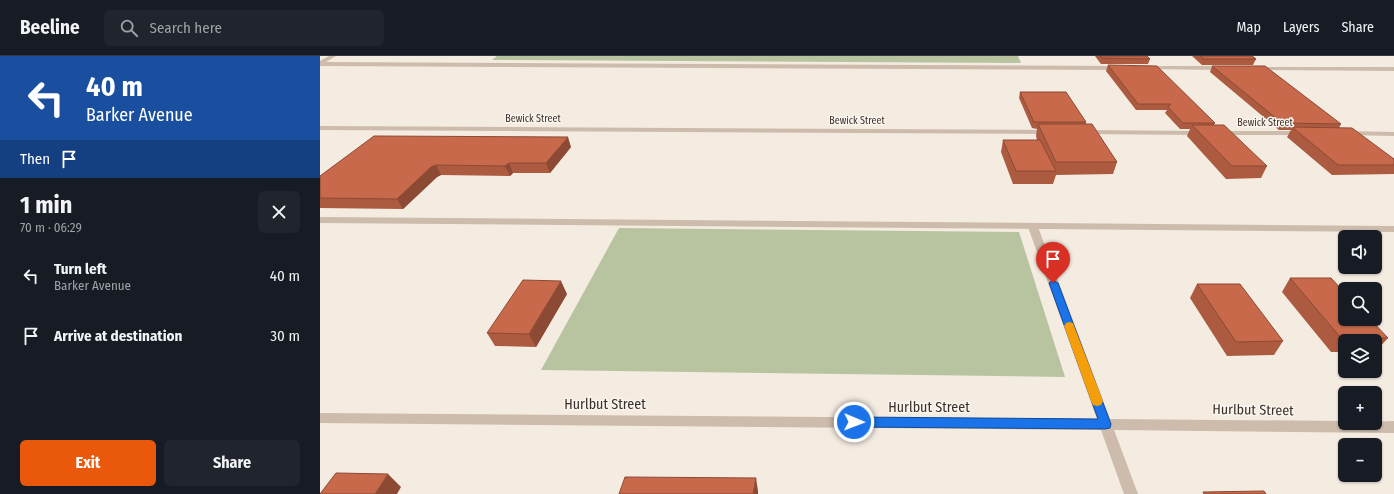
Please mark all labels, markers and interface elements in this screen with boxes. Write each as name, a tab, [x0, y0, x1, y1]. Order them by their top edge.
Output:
search box	[104, 10, 384, 46]
text: Beeline	[20, 16, 80, 39]
icon: search	[118, 17, 140, 39]
text: Search here	[150, 19, 222, 37]
text: Map	[1237, 19, 1261, 36]
text: Layers	[1283, 19, 1319, 36]
text: Share	[1341, 19, 1374, 36]
text: 40 m	[86, 70, 143, 103]
icon: left	[20, 72, 72, 124]
text: Barker Avenue	[86, 104, 193, 126]
street label: Bewick Street	[505, 113, 561, 125]
street label: Bewick Street	[829, 115, 885, 127]
street label: Bewick Street	[1237, 117, 1293, 129]
icon: arrive	[58, 148, 80, 170]
text: Then	[20, 150, 50, 168]
text: 1 min	[20, 191, 72, 219]
button: close	[258, 191, 300, 233]
text: 70 m · 06:29	[20, 220, 82, 235]
map controls	[1338, 230, 1382, 482]
button: sound	[1338, 230, 1382, 274]
pin	[1036, 242, 1070, 283]
icon: arrive	[1042, 248, 1064, 270]
text: Turn left	[54, 260, 107, 278]
icon: left	[20, 265, 42, 287]
text: 40 m	[270, 267, 300, 285]
text: Barker Avenue	[54, 278, 131, 293]
button: search	[1338, 282, 1382, 326]
icon: arrive	[20, 325, 42, 347]
text: Arrive at destination	[54, 327, 182, 345]
text: 30 m	[270, 327, 300, 345]
button: layers	[1338, 334, 1382, 378]
button: +	[1338, 386, 1382, 430]
street label: Hurlbut Street	[564, 396, 646, 413]
street label: Hurlbut Street	[888, 399, 970, 416]
position arrow	[833, 401, 875, 443]
street label: Hurlbut Street	[1212, 401, 1294, 419]
button: −	[1338, 438, 1382, 482]
button: Exit	[20, 440, 156, 486]
button: Share	[164, 440, 300, 486]

